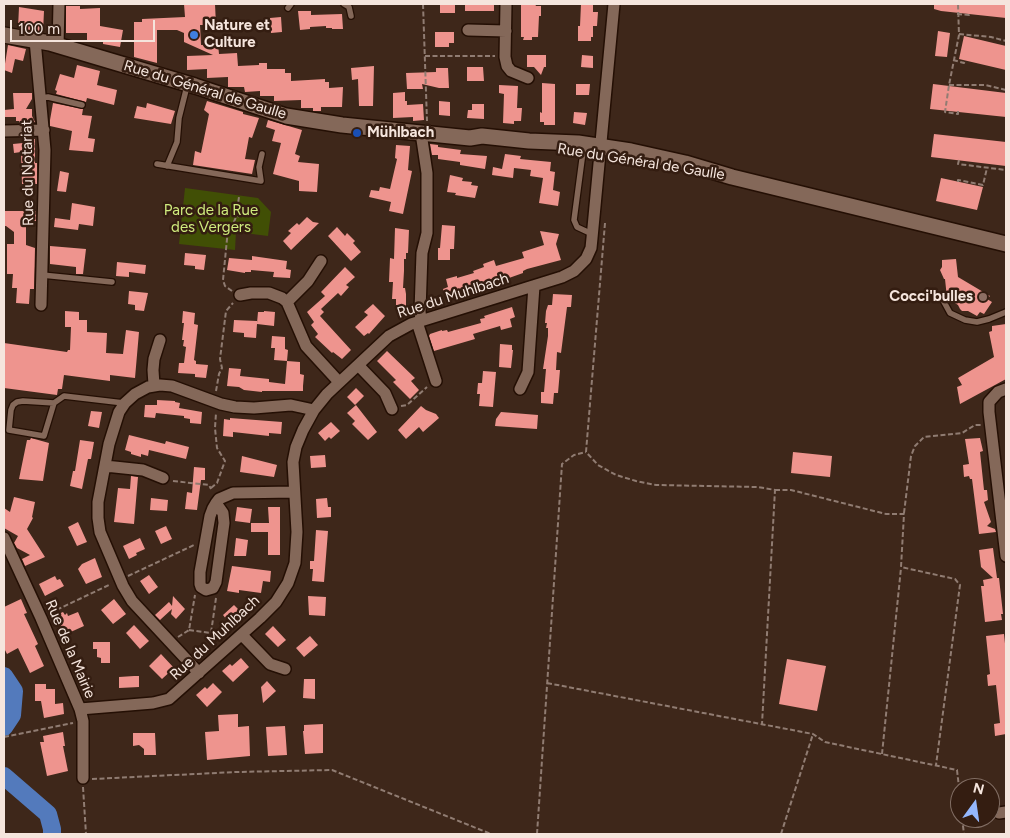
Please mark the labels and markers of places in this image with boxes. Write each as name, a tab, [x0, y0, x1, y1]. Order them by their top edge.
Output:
place label: Nature et Culture	[204, 17, 270, 52]
marker: Nature et Culture	[188, 29, 200, 41]
place label: Mühlbach	[367, 124, 434, 142]
marker: Mühlbach	[351, 127, 363, 139]
place label: Cocci'bulles	[889, 288, 973, 306]
marker: Cocci'bulles	[977, 291, 989, 303]

